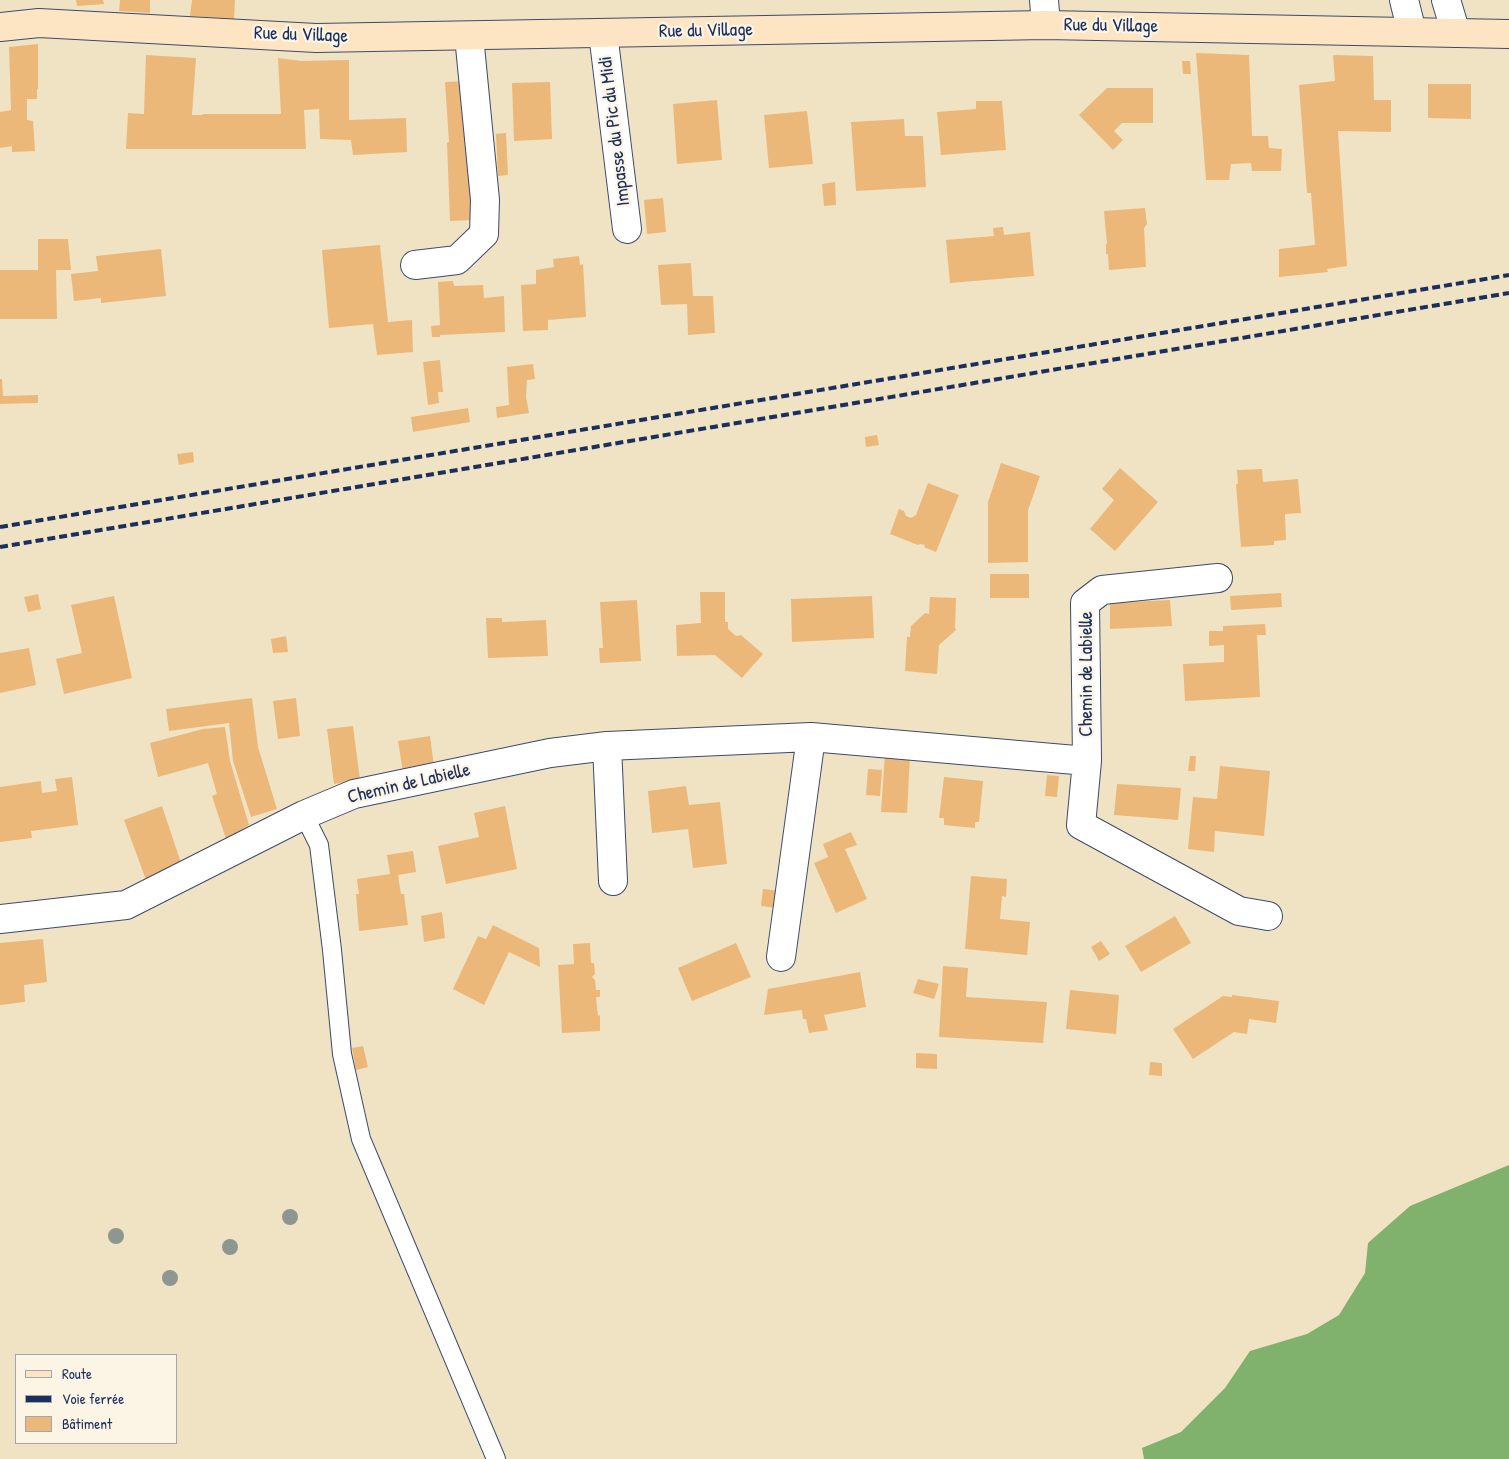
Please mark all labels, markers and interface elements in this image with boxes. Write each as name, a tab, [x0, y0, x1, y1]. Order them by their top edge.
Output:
street label: Rue du Village	[1064, 14, 1158, 38]
street label: Rue du Village	[659, 19, 753, 43]
street label: Rue du Village	[254, 22, 348, 48]
street label: Impasse du Pic du Midi	[595, 55, 635, 207]
street label: Chemin de Labielle	[1076, 611, 1098, 737]
street label: Chemin de Labielle	[345, 759, 473, 809]
legend	[15, 1354, 178, 1444]
text: Route	[62, 1363, 92, 1384]
text: Voie ferrée	[62, 1388, 124, 1409]
text: Bâtiment	[62, 1413, 112, 1434]

